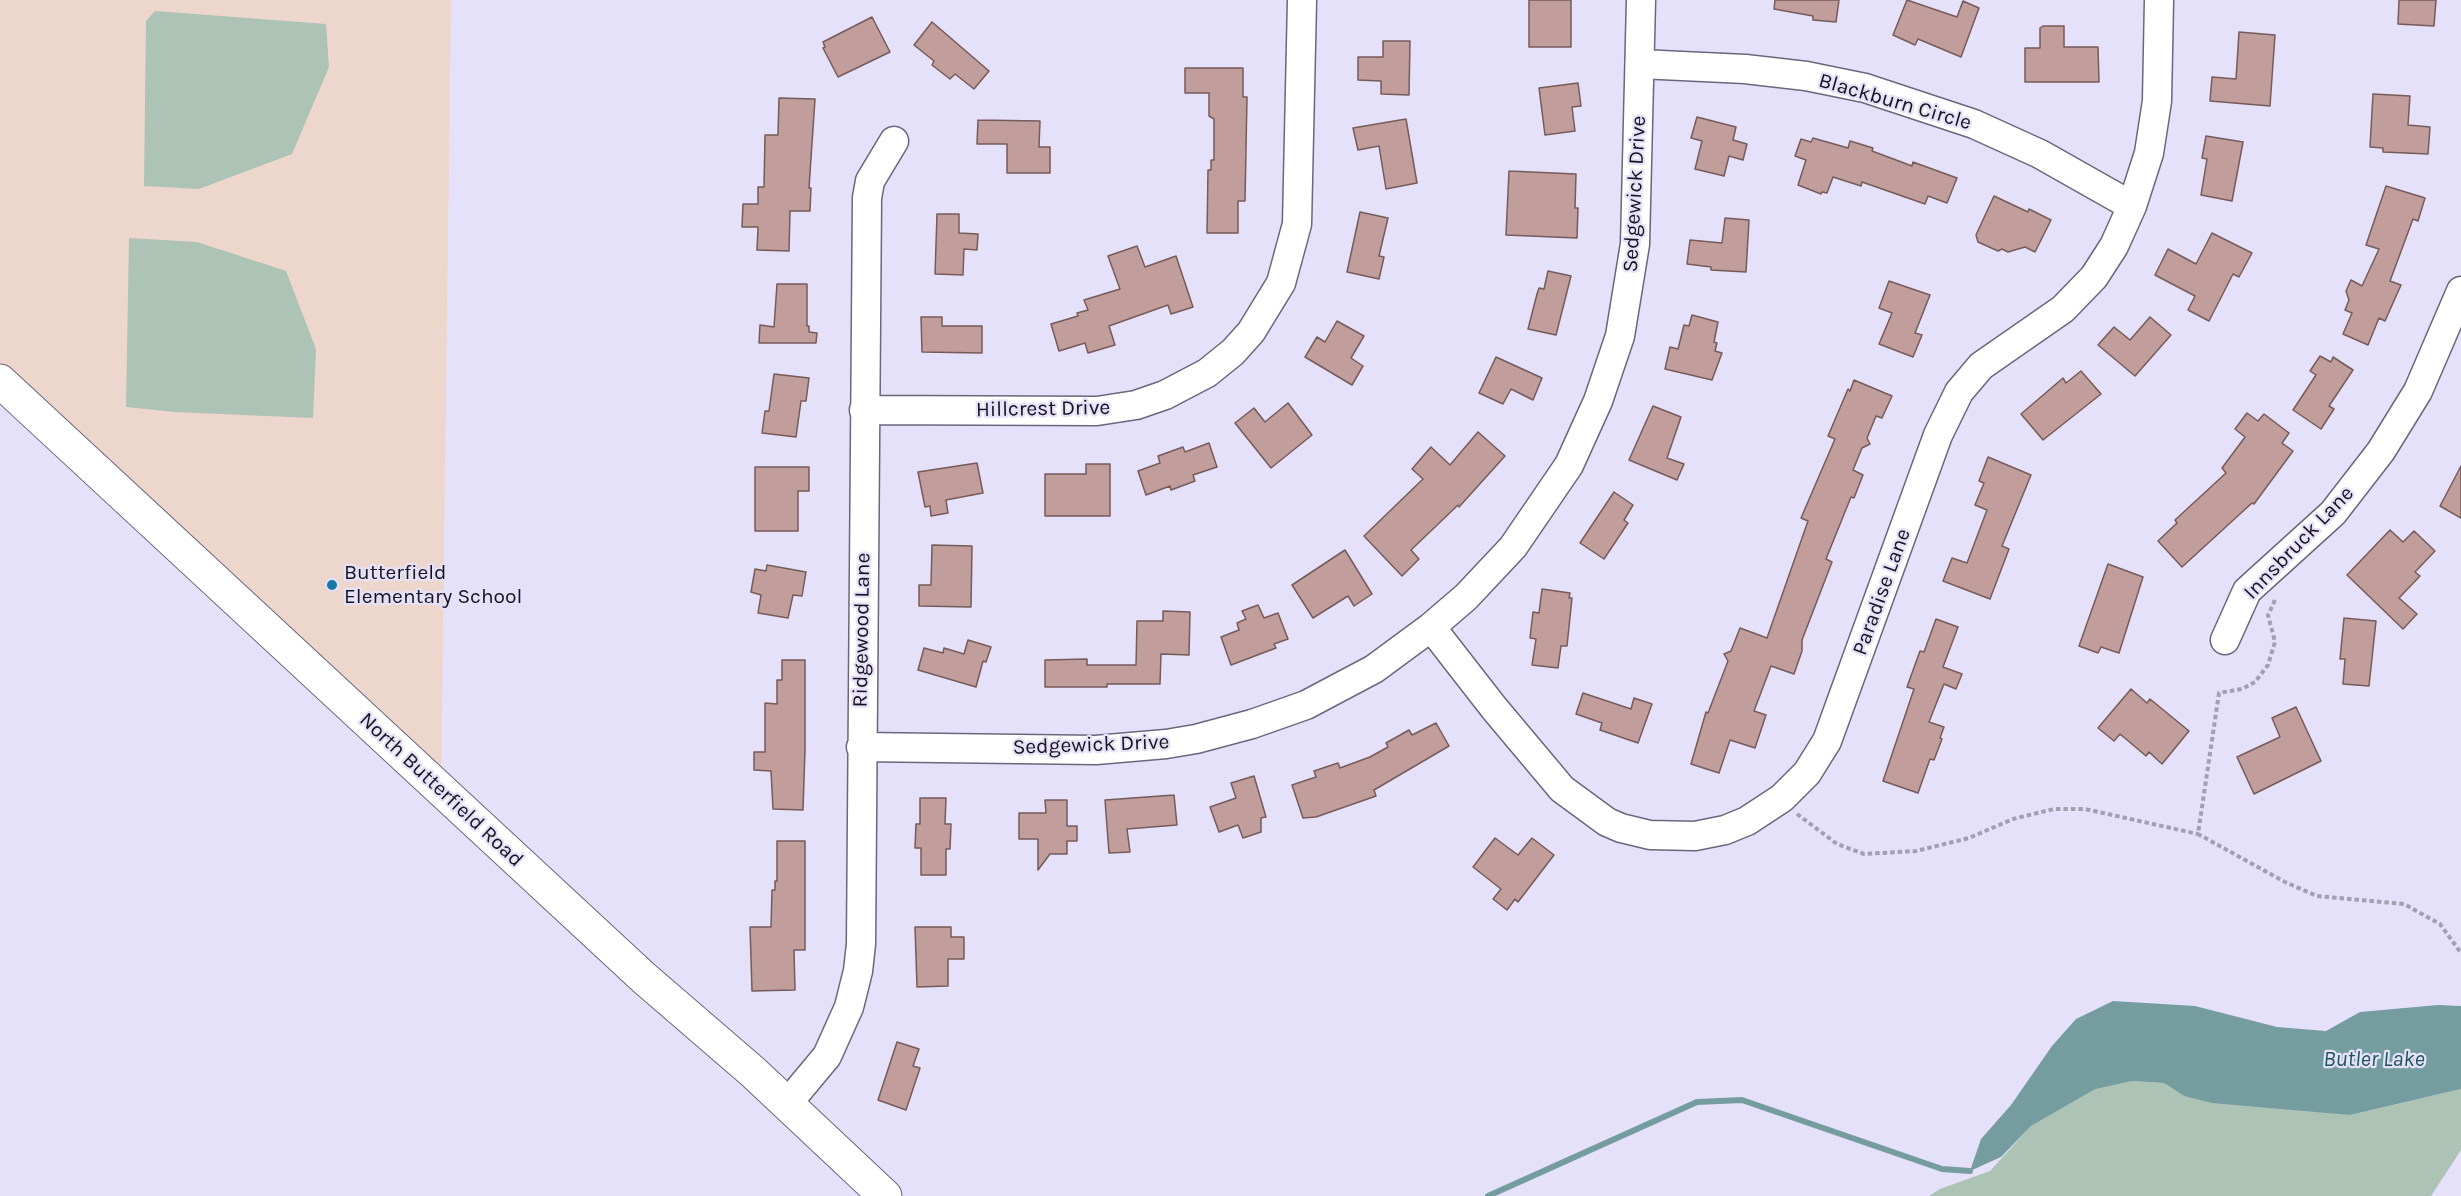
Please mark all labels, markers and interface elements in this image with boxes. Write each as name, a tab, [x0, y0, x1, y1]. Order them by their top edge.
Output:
street label: Blackburn Circle	[1816, 68, 1974, 136]
street label: Sedgewick Drive	[1618, 115, 1652, 273]
street label: Hillcrest Drive	[976, 395, 1110, 423]
street label: Innsbruck Lane	[2239, 481, 2359, 605]
street label: Paradise Lane	[1847, 525, 1917, 659]
street label: Ridgewood Lane	[848, 552, 876, 708]
place label: Butterfield Elementary School	[344, 560, 522, 610]
marker: Butterfield Elementary School	[325, 578, 339, 592]
street label: North Butterfield Road	[354, 708, 528, 872]
street label: Sedgewick Drive	[1012, 730, 1170, 760]
water label: Butler Lake	[2323, 1047, 2425, 1073]

